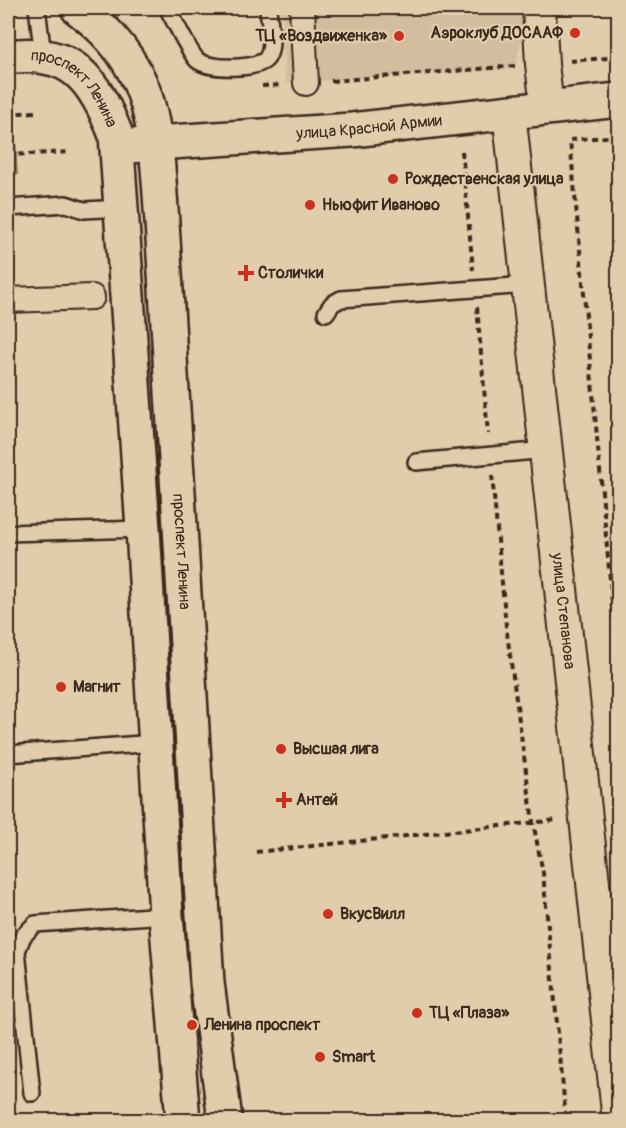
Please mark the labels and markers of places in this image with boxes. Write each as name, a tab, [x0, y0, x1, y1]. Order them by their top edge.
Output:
place label: Аэроклуб ДОСААФ	[431, 23, 563, 43]
place label: ТЦ «Воздвиженка»	[254, 26, 388, 46]
marker: Аэроклуб ДОСААФ	[568, 26, 582, 40]
marker: ТЦ «Воздвиженка»	[392, 29, 406, 43]
place label: Рождественская улица	[405, 169, 564, 189]
marker: Рождественская улица	[386, 172, 400, 186]
place label: Ньюфит Иваново	[322, 195, 440, 215]
marker: Ньюфит Иваново	[303, 198, 317, 212]
place label: Столички	[258, 263, 324, 283]
marker: Столички	[239, 266, 253, 280]
place label: Магнит	[73, 677, 122, 697]
marker: Магнит	[54, 680, 68, 694]
place label: Высшая лига	[293, 739, 379, 759]
marker: Высшая лига	[274, 742, 288, 756]
place label: Антей	[296, 790, 338, 810]
marker: Антей	[277, 793, 291, 807]
place label: ВкусВилл	[340, 904, 405, 924]
marker: ВкусВилл	[321, 907, 335, 921]
place label: ТЦ «Плаза»	[428, 1003, 510, 1023]
marker: ТЦ «Плаза»	[410, 1006, 424, 1020]
place label: Ленина проспект	[203, 1015, 321, 1035]
marker: Ленина проспект	[185, 1018, 199, 1032]
place label: Smart	[332, 1047, 376, 1067]
marker: Smart	[313, 1050, 327, 1064]

